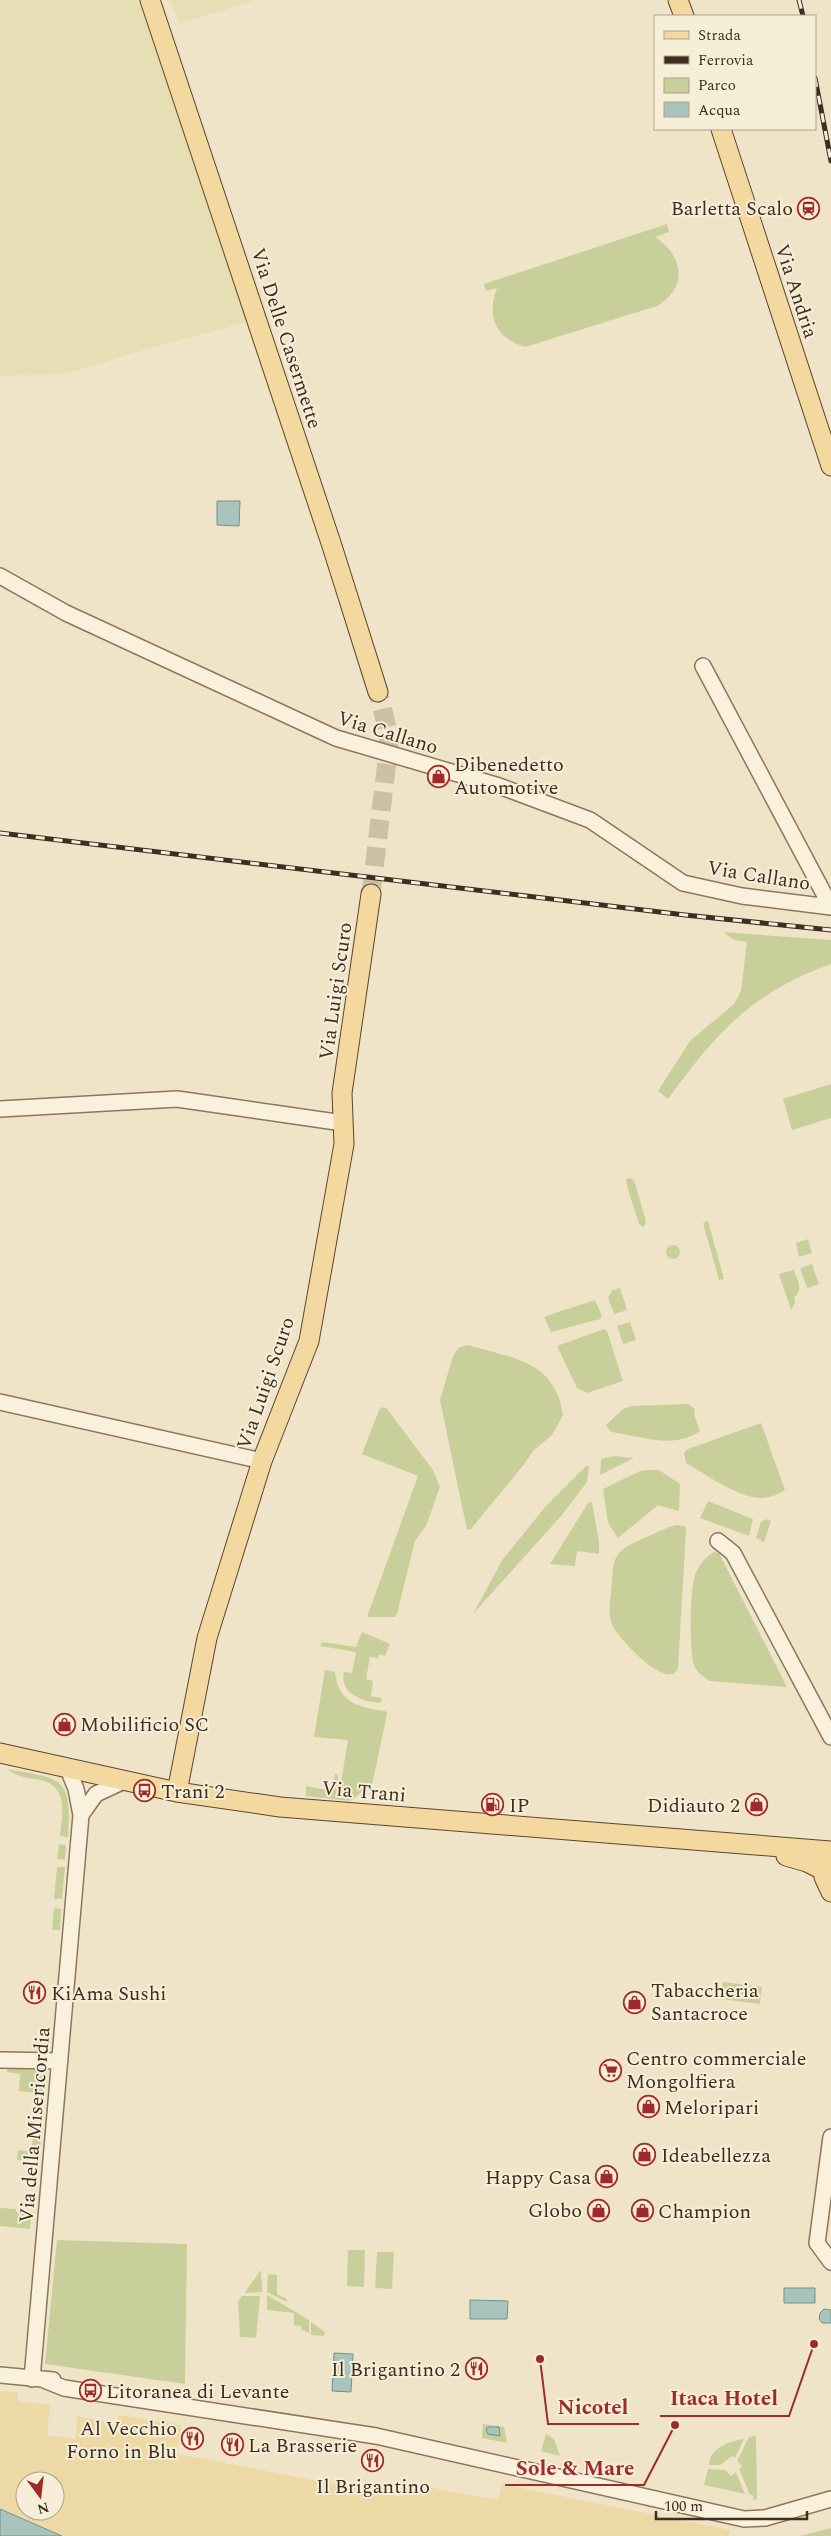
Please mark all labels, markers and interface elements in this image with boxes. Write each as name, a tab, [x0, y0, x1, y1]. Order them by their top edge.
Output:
legend	[654, 15, 816, 130]
text: Strada	[698, 24, 741, 47]
text: Ferrovia	[698, 49, 754, 72]
text: Parco	[698, 74, 736, 97]
text: Acqua	[698, 99, 741, 122]
place label: Barletta Scalo	[671, 194, 793, 224]
station icon: Barletta Scalo	[797, 196, 821, 220]
street label: Via Andria	[767, 240, 825, 343]
street label: Via Delle Casermette	[243, 244, 329, 433]
street label: Via Callano	[334, 703, 442, 763]
place label: Dibenedetto Automotive	[454, 750, 564, 803]
shop icon: Dibenedetto Automotive	[426, 764, 450, 788]
street label: Via Callano	[705, 853, 813, 899]
street label: Via Luigi Scuro	[311, 920, 360, 1062]
street label: Via Luigi Scuro	[229, 1313, 303, 1454]
place label: Mobilificio SC	[80, 1710, 209, 1740]
shop icon: Mobilificio SC	[52, 1712, 76, 1736]
street label: Via Trani	[321, 1773, 407, 1811]
place label: Trani 2	[161, 1777, 225, 1807]
bus stop icon: Trani 2	[133, 1779, 157, 1803]
place label: IP	[509, 1791, 530, 1821]
place label: Didiauto 2	[647, 1791, 740, 1821]
fuel station icon: IP	[481, 1793, 505, 1817]
shop icon: Didiauto 2	[744, 1793, 768, 1817]
place label: Tabaccheria Santacroce	[651, 1976, 759, 2029]
place label: KiAma Sushi	[51, 1979, 167, 2009]
restaurant icon: KiAma Sushi	[23, 1981, 47, 2005]
shop icon: Tabaccheria Santacroce	[623, 1990, 647, 2014]
street label: Via della Misericordia	[11, 2026, 59, 2224]
place label: Centro commerciale Mongolfiera	[626, 2044, 806, 2097]
supermarket icon: Centro commerciale Mongolfiera	[598, 2058, 622, 2082]
place label: Meloripari	[664, 2093, 759, 2123]
shop icon: Meloripari	[636, 2095, 660, 2119]
place label: Ideabellezza	[661, 2141, 771, 2171]
shop icon: Ideabellezza	[633, 2143, 657, 2167]
place label: Happy Casa	[485, 2163, 591, 2193]
shop icon: Happy Casa	[595, 2165, 619, 2189]
place label: Globo	[528, 2196, 582, 2226]
place label: Champion	[658, 2197, 751, 2227]
shop icon: Globo	[586, 2198, 610, 2222]
shop icon: Champion	[630, 2199, 654, 2223]
place label: Il Brigantino 2	[331, 2355, 460, 2385]
restaurant icon: Il Brigantino 2	[464, 2357, 488, 2381]
place label: Litoranea di Levante	[106, 2377, 289, 2407]
bus stop icon: Litoranea di Levante	[78, 2379, 102, 2403]
callout: Itaca Hotel	[660, 2380, 789, 2416]
text: Itaca Hotel	[670, 2383, 778, 2415]
callout: Nicotel	[548, 2388, 639, 2424]
text: Nicotel	[558, 2392, 629, 2424]
place label: Al Vecchio Forno in Blu	[66, 2414, 177, 2467]
restaurant icon: Al Vecchio Forno in Blu	[181, 2427, 205, 2451]
place label: La Brasserie	[248, 2431, 357, 2461]
restaurant icon: La Brasserie	[220, 2433, 244, 2457]
restaurant icon: Il Brigantino	[361, 2448, 385, 2472]
callout: Sole & Mare	[505, 2449, 644, 2485]
text: Sole & Mare	[516, 2453, 634, 2485]
north arrow	[15, 2471, 65, 2521]
place label: Il Brigantino	[316, 2472, 430, 2502]
scale bar	[656, 2488, 807, 2520]
text: 100 m	[664, 2495, 703, 2518]
text: N	[35, 2496, 51, 2520]

